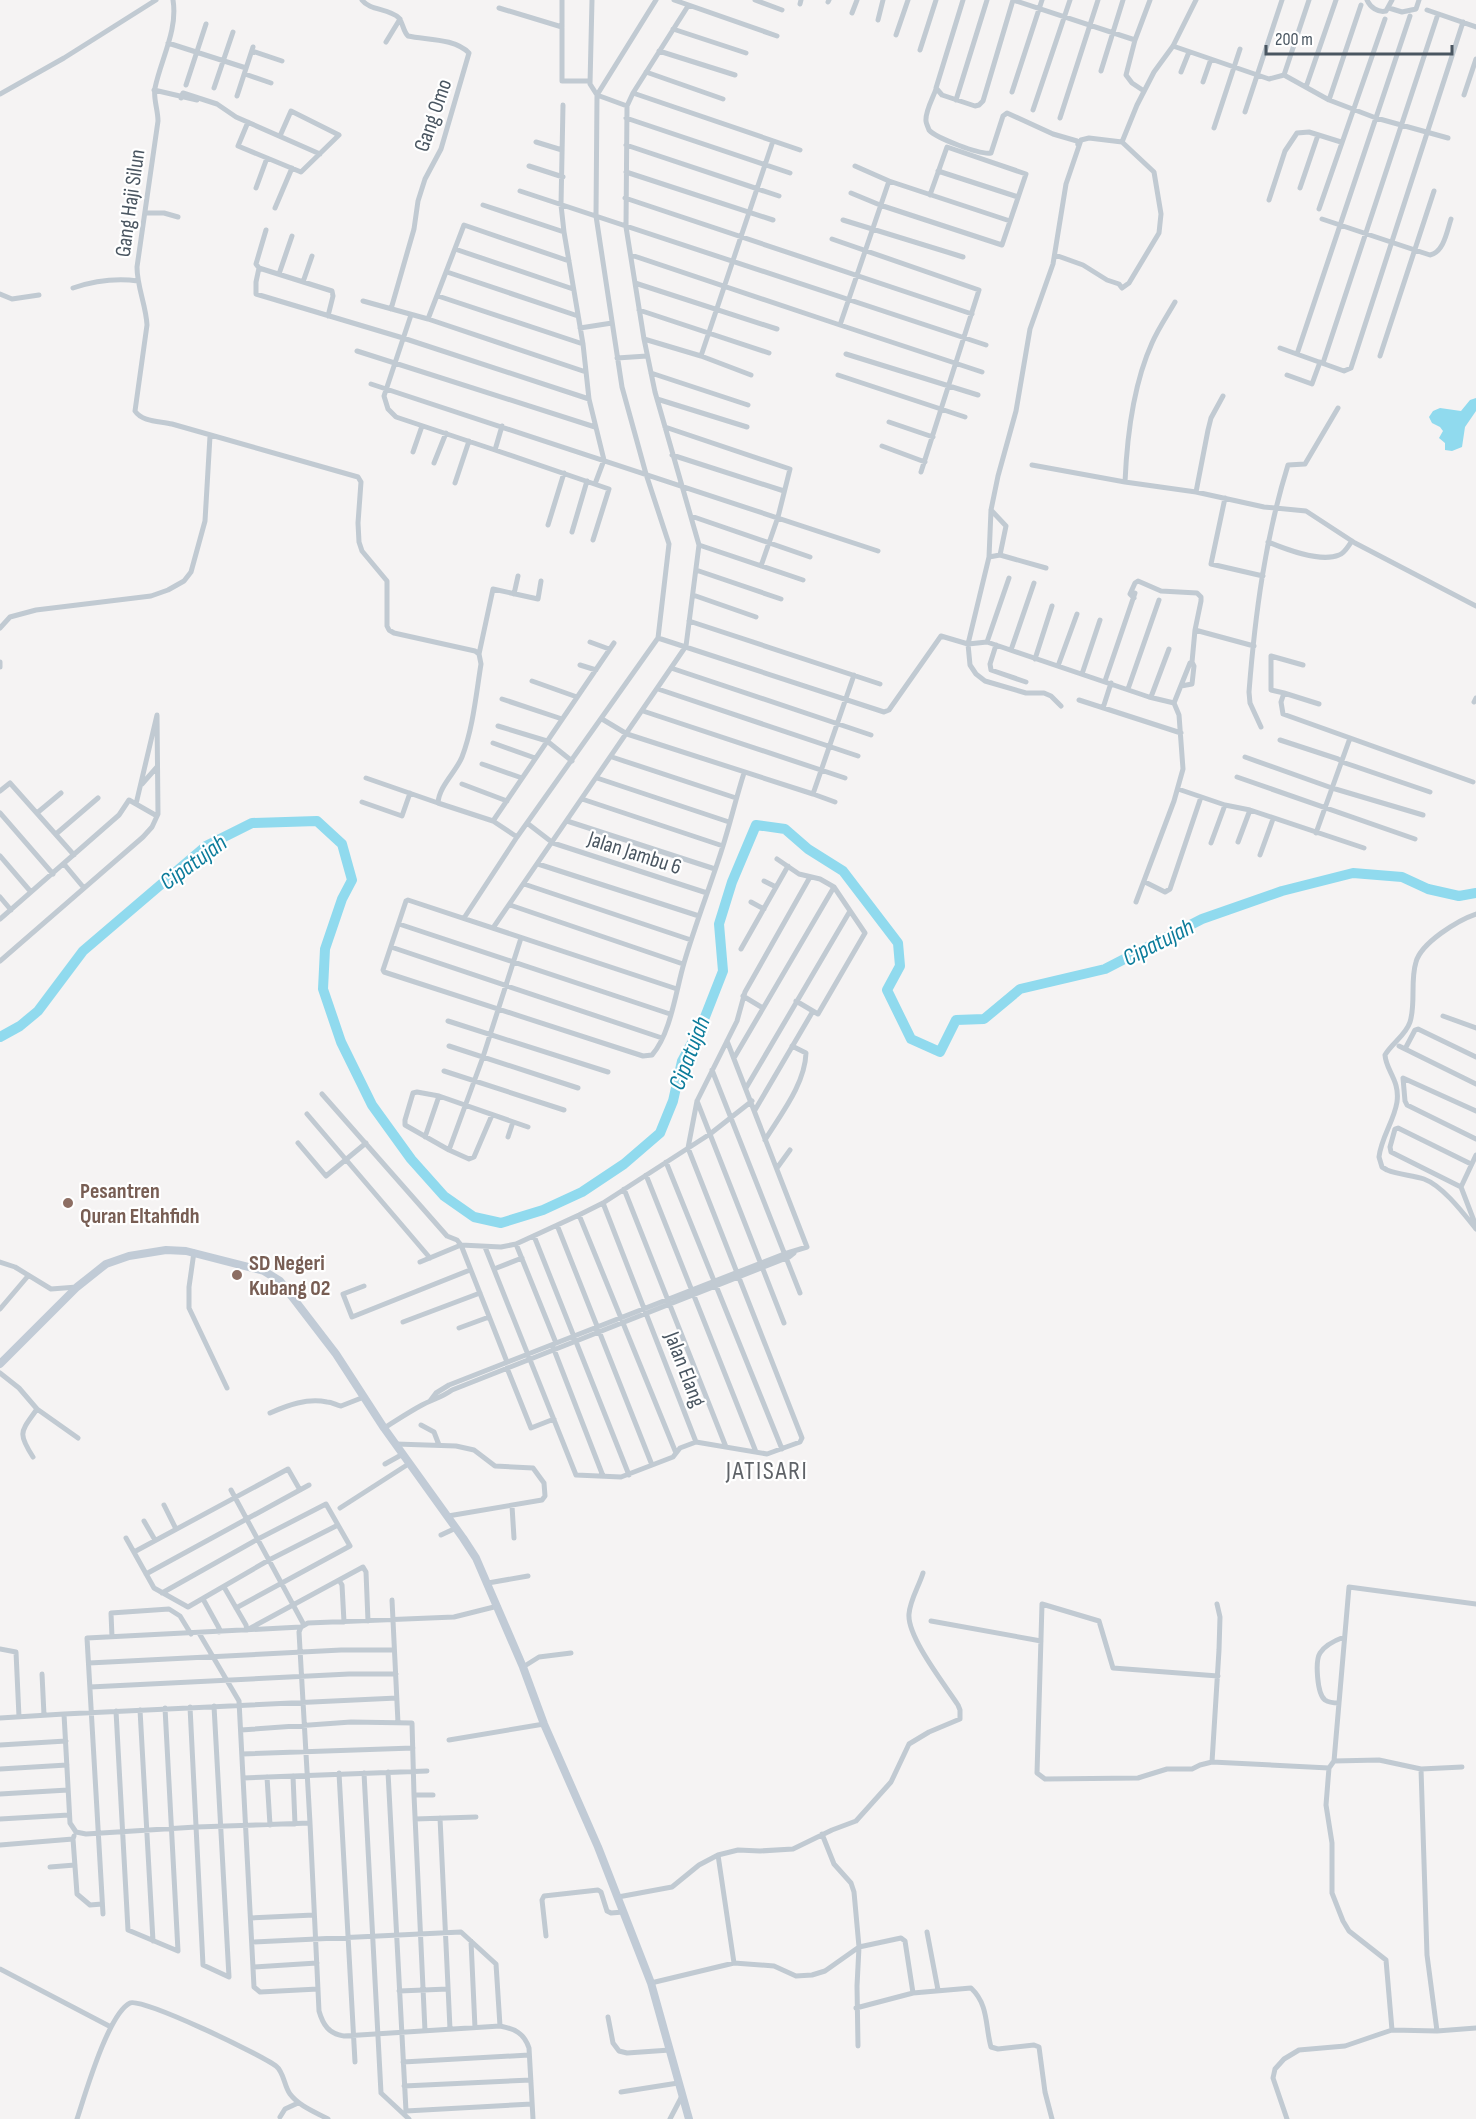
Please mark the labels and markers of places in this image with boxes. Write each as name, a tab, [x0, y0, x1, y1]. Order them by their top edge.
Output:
place label: Pesantren Quran Eltahfidh	[80, 1178, 200, 1230]
marker: Pesantren Quran Eltahfidh	[61, 1196, 75, 1210]
place label: SD Negeri Kubang 02	[249, 1250, 330, 1302]
marker: SD Negeri Kubang 02	[230, 1268, 244, 1282]

